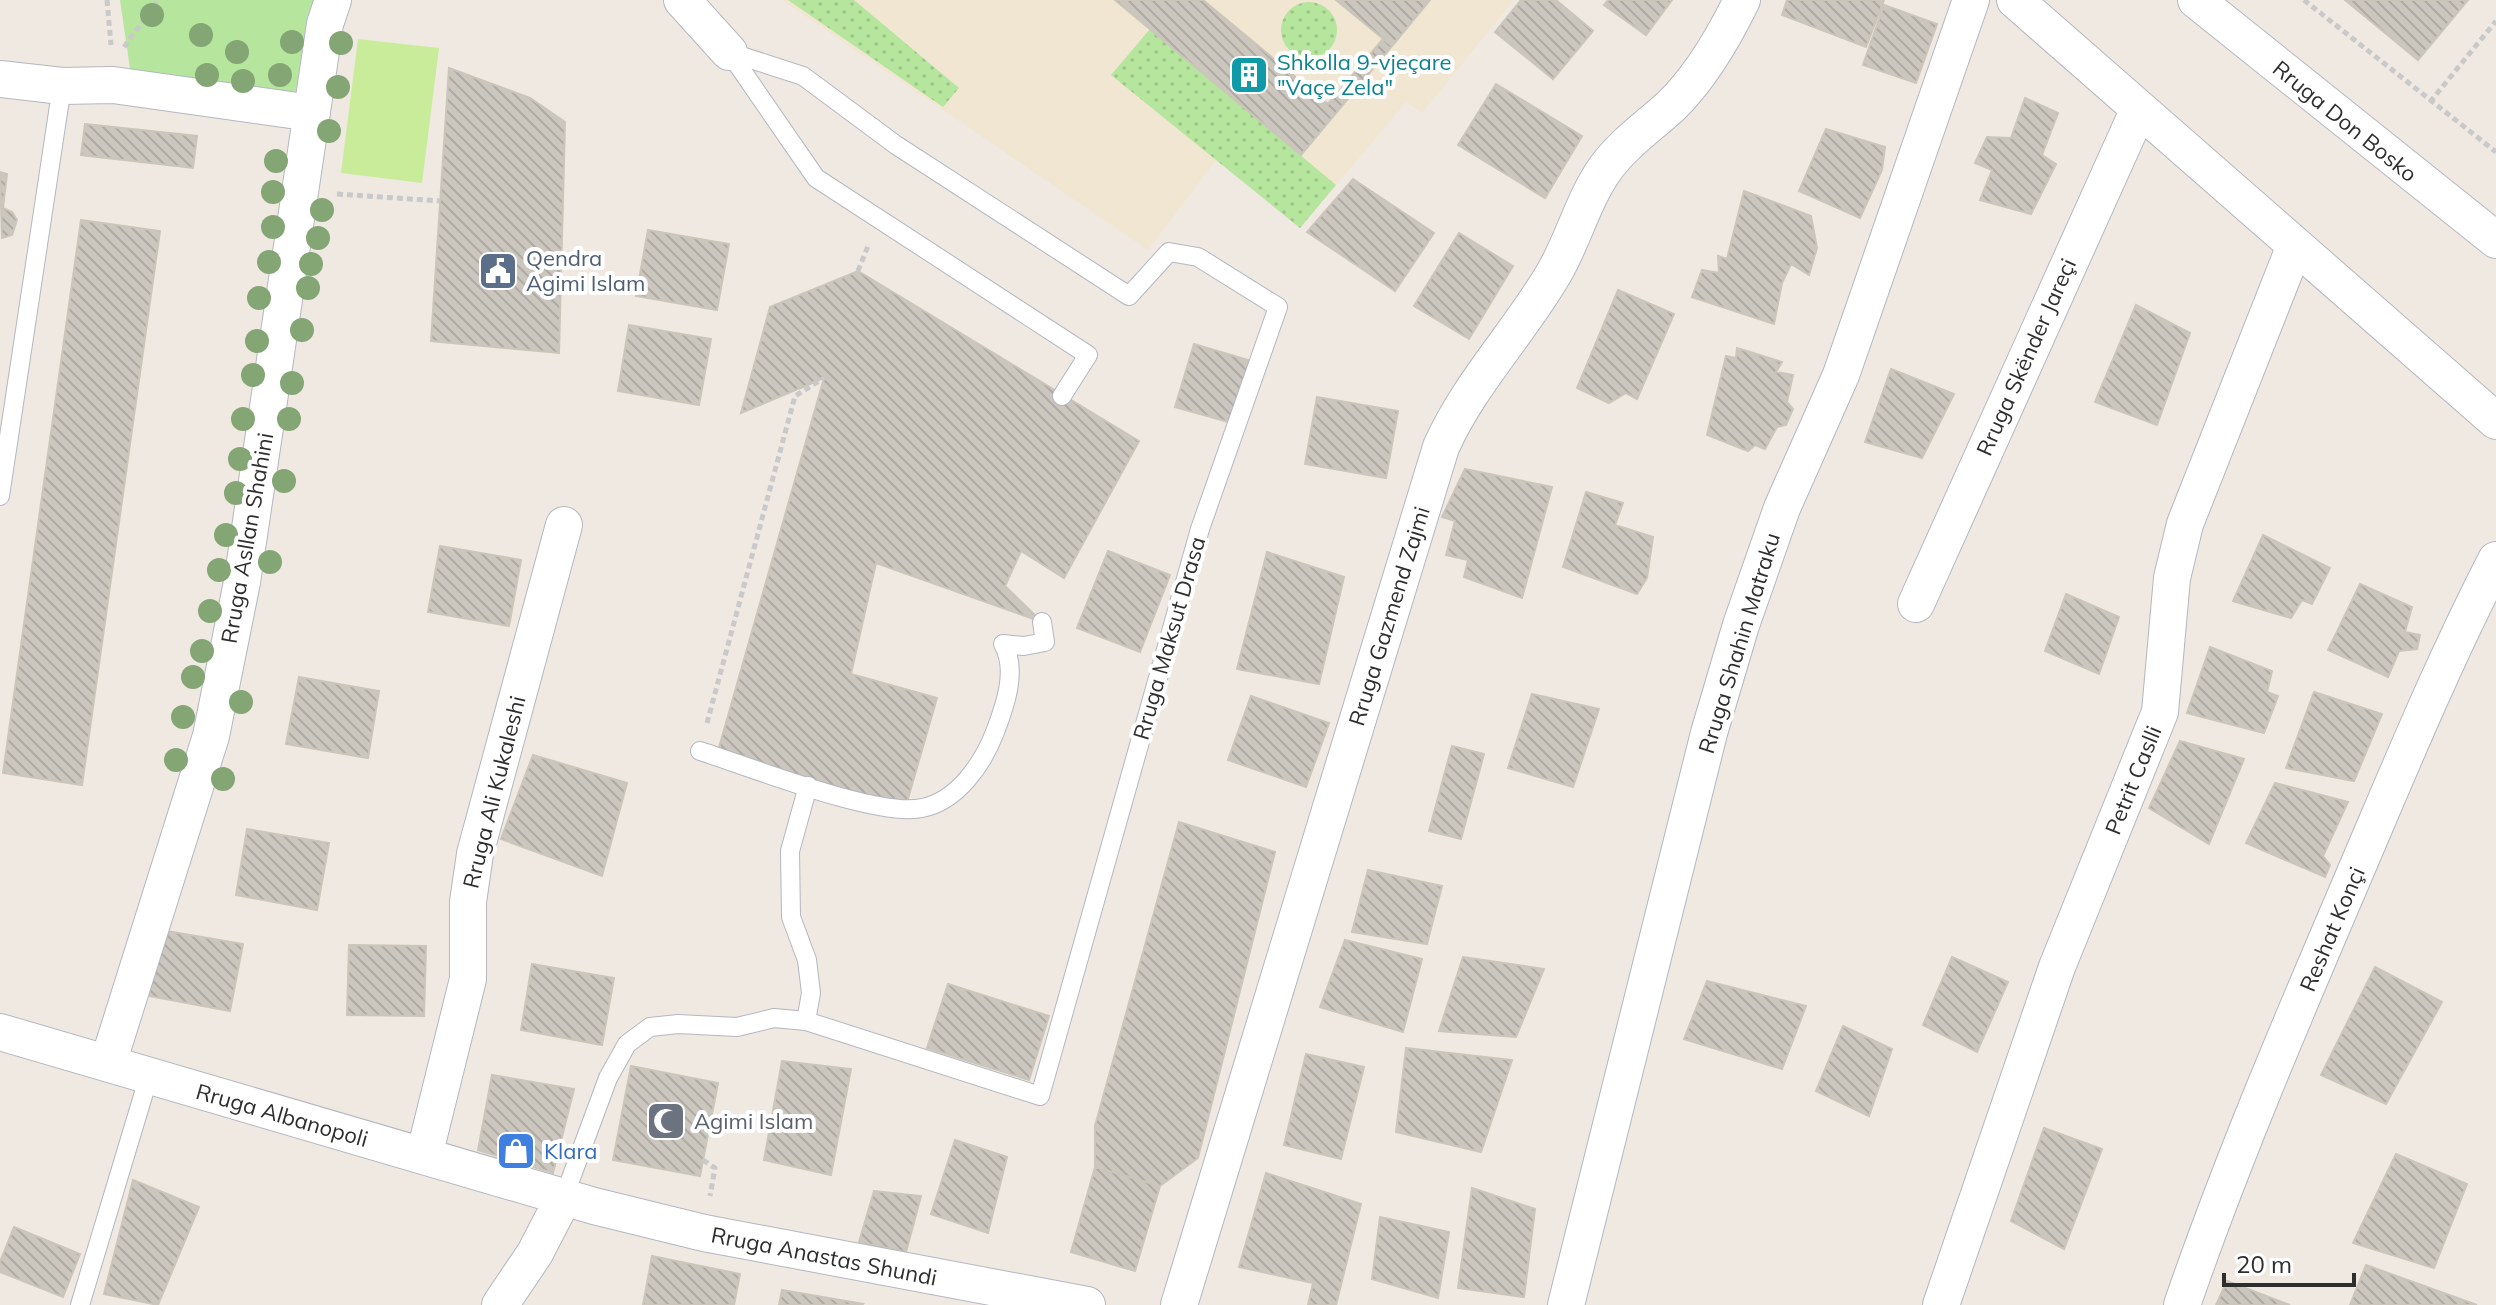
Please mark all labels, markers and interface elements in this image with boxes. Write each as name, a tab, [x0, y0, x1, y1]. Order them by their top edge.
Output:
place label: Shkolla 9-vjeçare "Vaçe Zela"	[1277, 48, 1452, 101]
building icon: Shkolla 9-vjeçare "Vaçe Zela"	[1228, 54, 1270, 96]
street label: Rruga Don Bosko	[2267, 54, 2423, 188]
place label: Qendra Agimi Islam	[526, 244, 645, 297]
public building icon: Qendra Agimi Islam	[477, 250, 519, 292]
street label: Rruga Skënder Jareçi	[1970, 254, 2082, 460]
street label: Rruga Asllan Shahini	[215, 430, 279, 646]
street label: Rruga Gazmend Zajmi	[1342, 503, 1436, 729]
street label: Rruga Shahin Matraku	[1692, 529, 1786, 757]
street label: Rruga Maksut Drasa	[1127, 533, 1211, 743]
street label: Rruga Ali Kukaleshi	[457, 693, 531, 891]
street label: Petrit Caslli	[2099, 722, 2167, 838]
street label: Reshat Konçi	[2293, 862, 2371, 996]
street label: Rruga Albanopoli	[193, 1077, 371, 1153]
mosque icon: Agimi Islam	[645, 1100, 687, 1142]
place label: Agimi Islam	[694, 1107, 813, 1135]
shop icon: Klara	[495, 1130, 537, 1172]
place label: Klara	[544, 1137, 597, 1165]
street label: Rruga Anastas Shundi	[709, 1220, 939, 1292]
scale bar	[2224, 1237, 2354, 1287]
text: 20 m	[2236, 1249, 2292, 1279]

